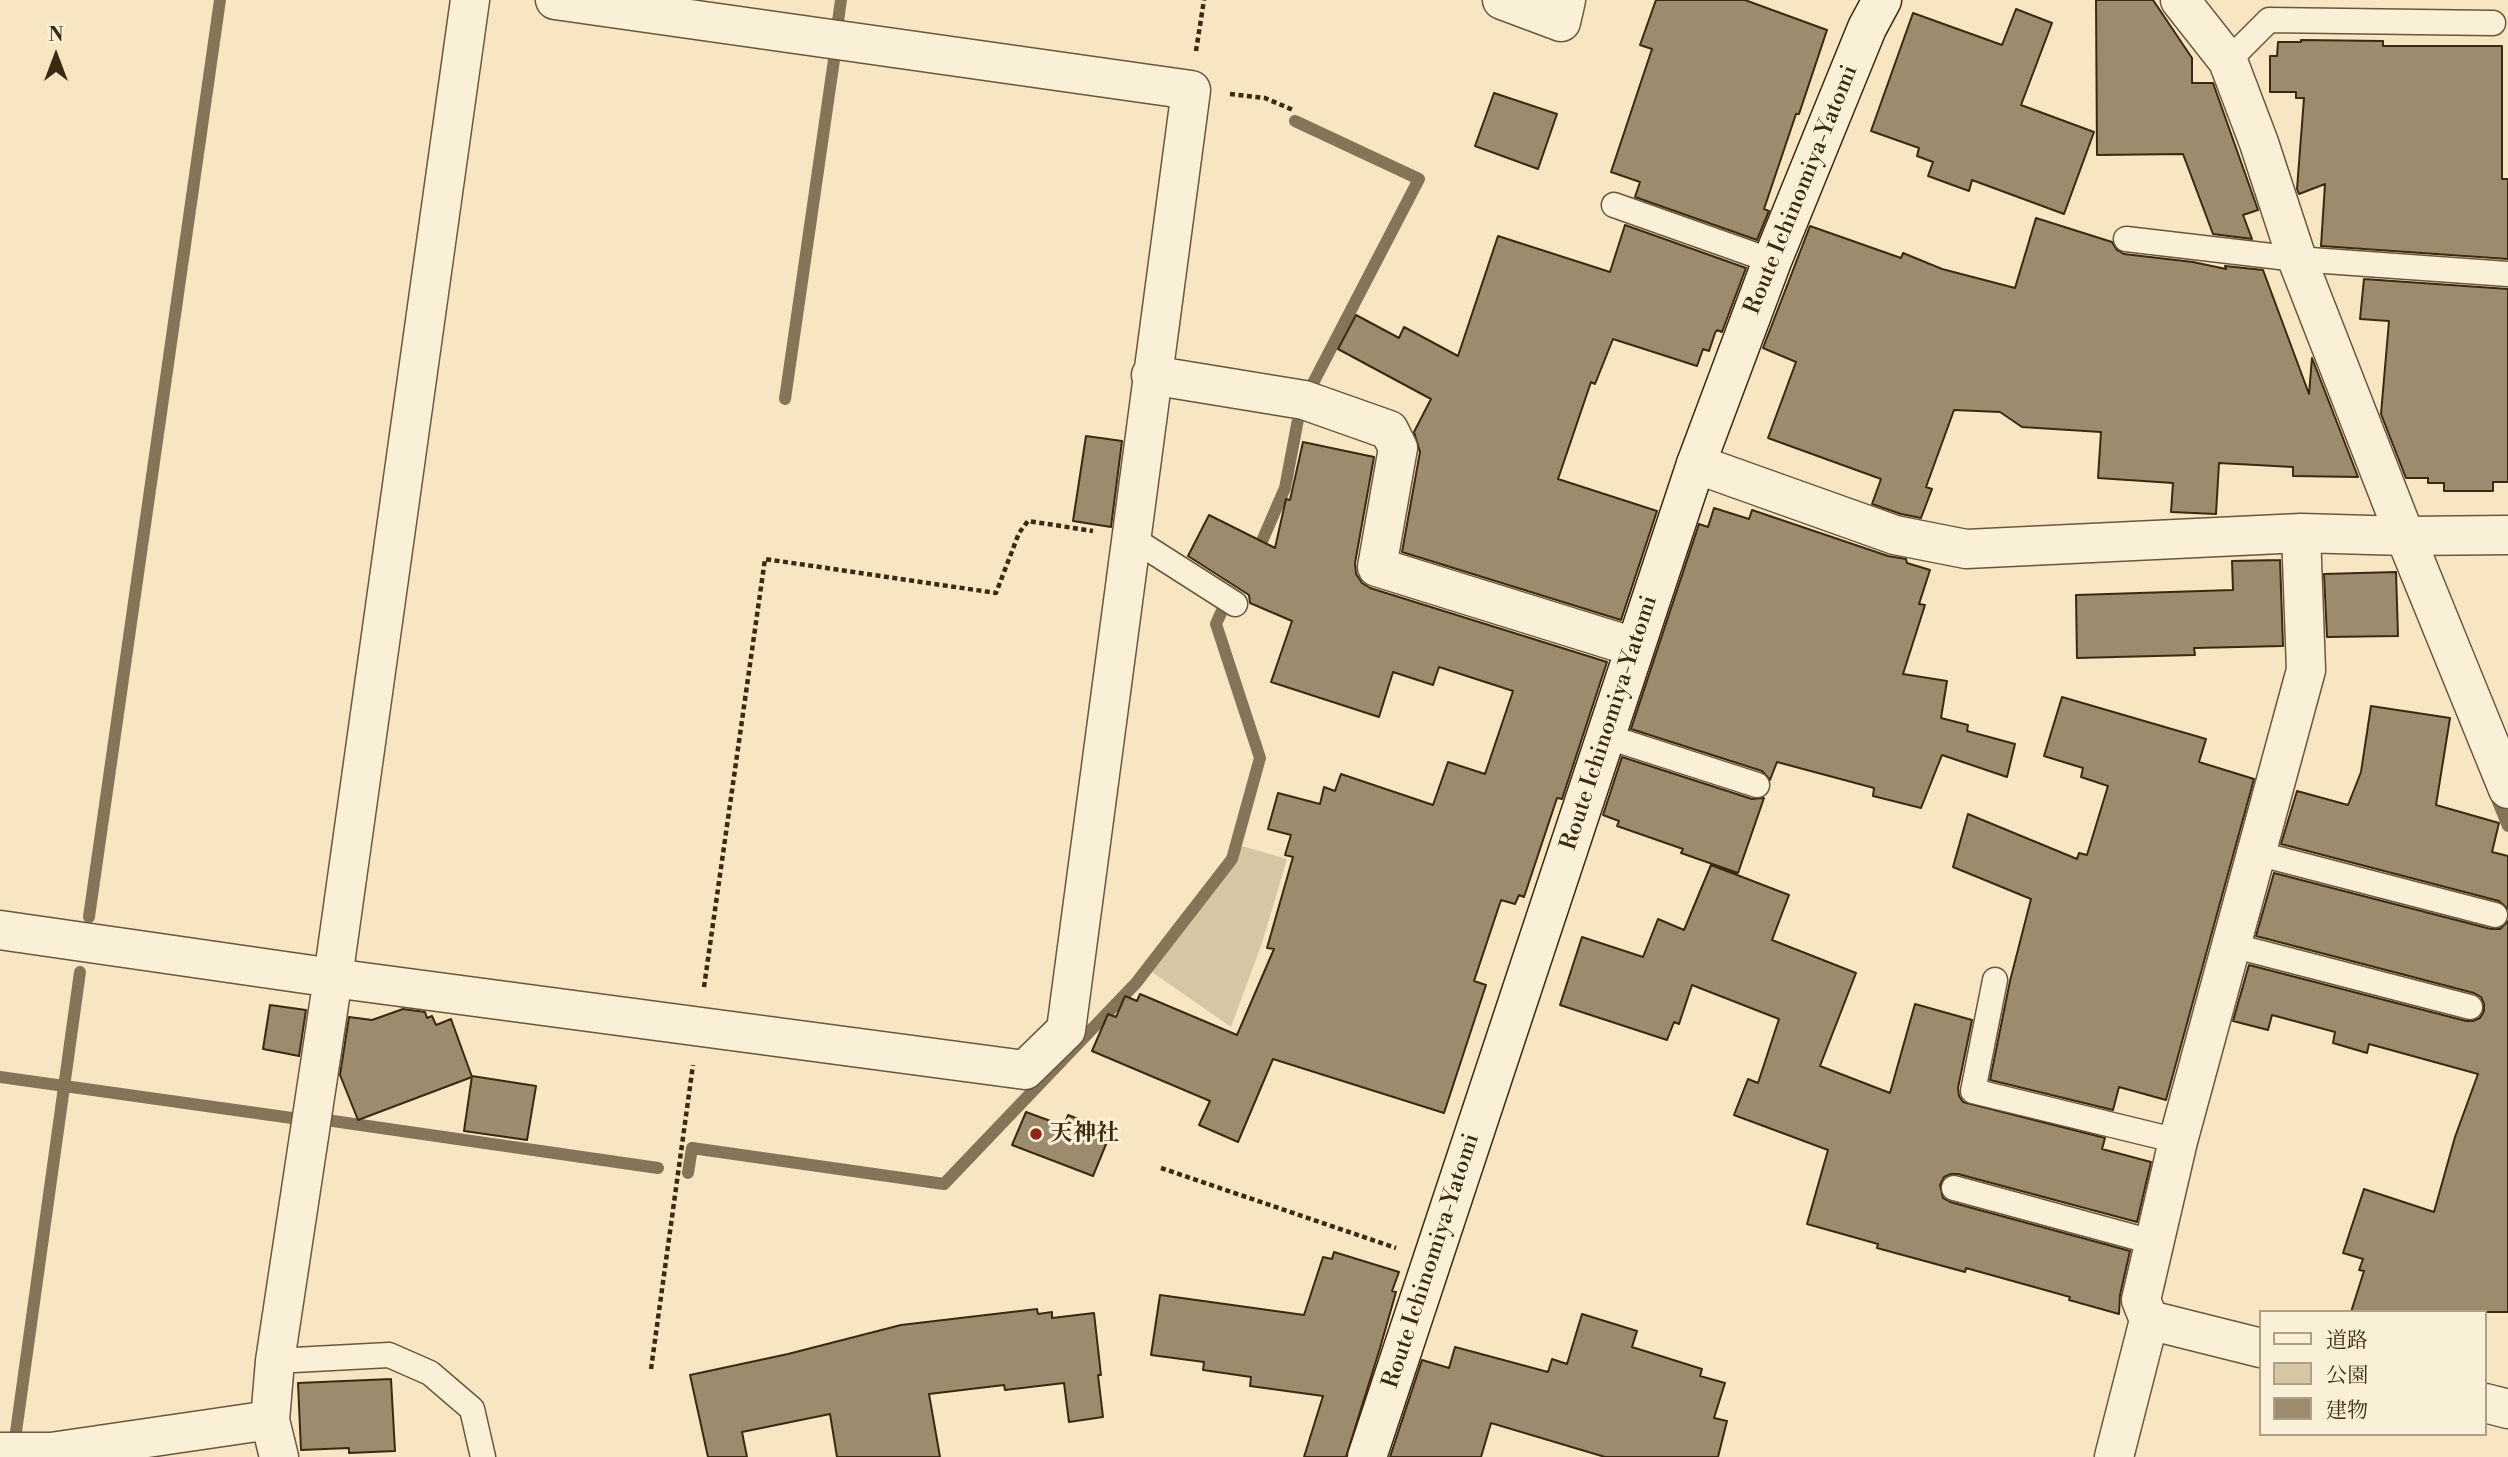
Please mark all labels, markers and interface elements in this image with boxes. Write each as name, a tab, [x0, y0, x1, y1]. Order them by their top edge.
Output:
north arrow	[21, 21, 91, 91]
text: N	[48, 23, 64, 47]
street label: Route Ichinomiya-Yatomi	[1739, 61, 1865, 319]
street label: Route Ichinomiya-Yatomi	[1556, 592, 1664, 854]
place label: 天神社	[1050, 1120, 1119, 1148]
marker: 天神社	[1028, 1126, 1044, 1142]
street label: Route Ichinomiya-Yatomi	[1378, 1130, 1486, 1392]
legend	[2260, 1310, 2487, 1436]
text: 道路	[2326, 1328, 2368, 1354]
text: 公園	[2326, 1363, 2368, 1389]
text: 建物	[2326, 1398, 2368, 1424]

